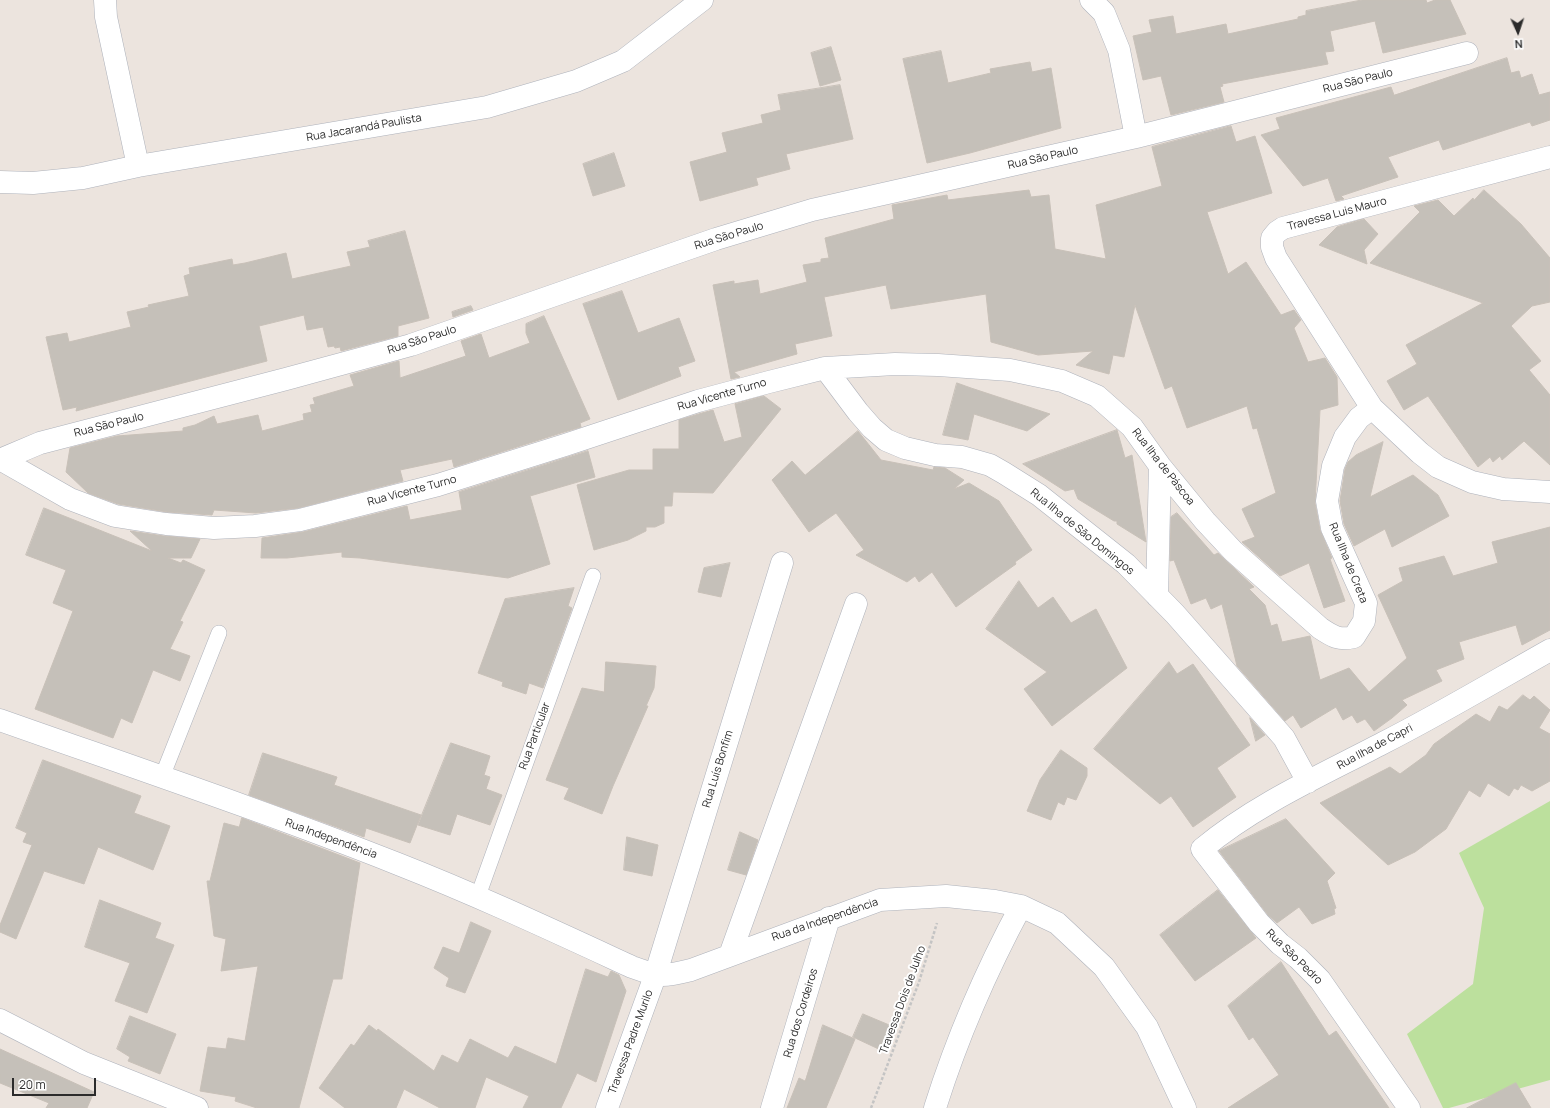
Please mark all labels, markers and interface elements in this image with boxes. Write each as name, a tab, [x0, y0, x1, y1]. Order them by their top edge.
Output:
north arrow	[1498, 12, 1538, 52]
text: N	[1514, 37, 1523, 52]
street label: Rua São Paulo	[1322, 66, 1394, 96]
street label: Rua Jacarandá Paulista	[305, 111, 423, 145]
street label: Rua São Paulo	[1007, 144, 1079, 172]
street label: Travessa Luis Mauro	[1286, 194, 1388, 234]
street label: Rua São Paulo	[693, 219, 765, 253]
street label: Rua São Paulo	[386, 323, 458, 357]
street label: Rua Vicente Turno	[676, 376, 768, 414]
street label: Rua São Paulo	[73, 410, 145, 440]
street label: Rua Ilha de Páscoa	[1129, 426, 1197, 508]
street label: Rua Vicente Turno	[366, 473, 458, 509]
street label: Rua Ilha de São Domingos	[1027, 486, 1137, 578]
street label: Rua Ilha de Creta	[1326, 521, 1370, 605]
street label: Rua Particular	[517, 701, 553, 771]
street label: Rua Ilha de Capri	[1335, 721, 1415, 773]
street label: Rua Luís Bonfim	[700, 729, 736, 809]
street label: Rua Independência	[283, 816, 379, 862]
street label: Rua da Independência	[770, 896, 880, 944]
street label: Rua São Pedro	[1263, 927, 1325, 987]
street label: Travessa Dois de Julho	[877, 944, 929, 1056]
street label: Rua dos Cordeiros	[781, 967, 821, 1059]
street label: Travessa Padre Murilo	[606, 988, 656, 1096]
scale bar	[14, 1070, 98, 1096]
text: 20 m	[19, 1076, 46, 1093]

